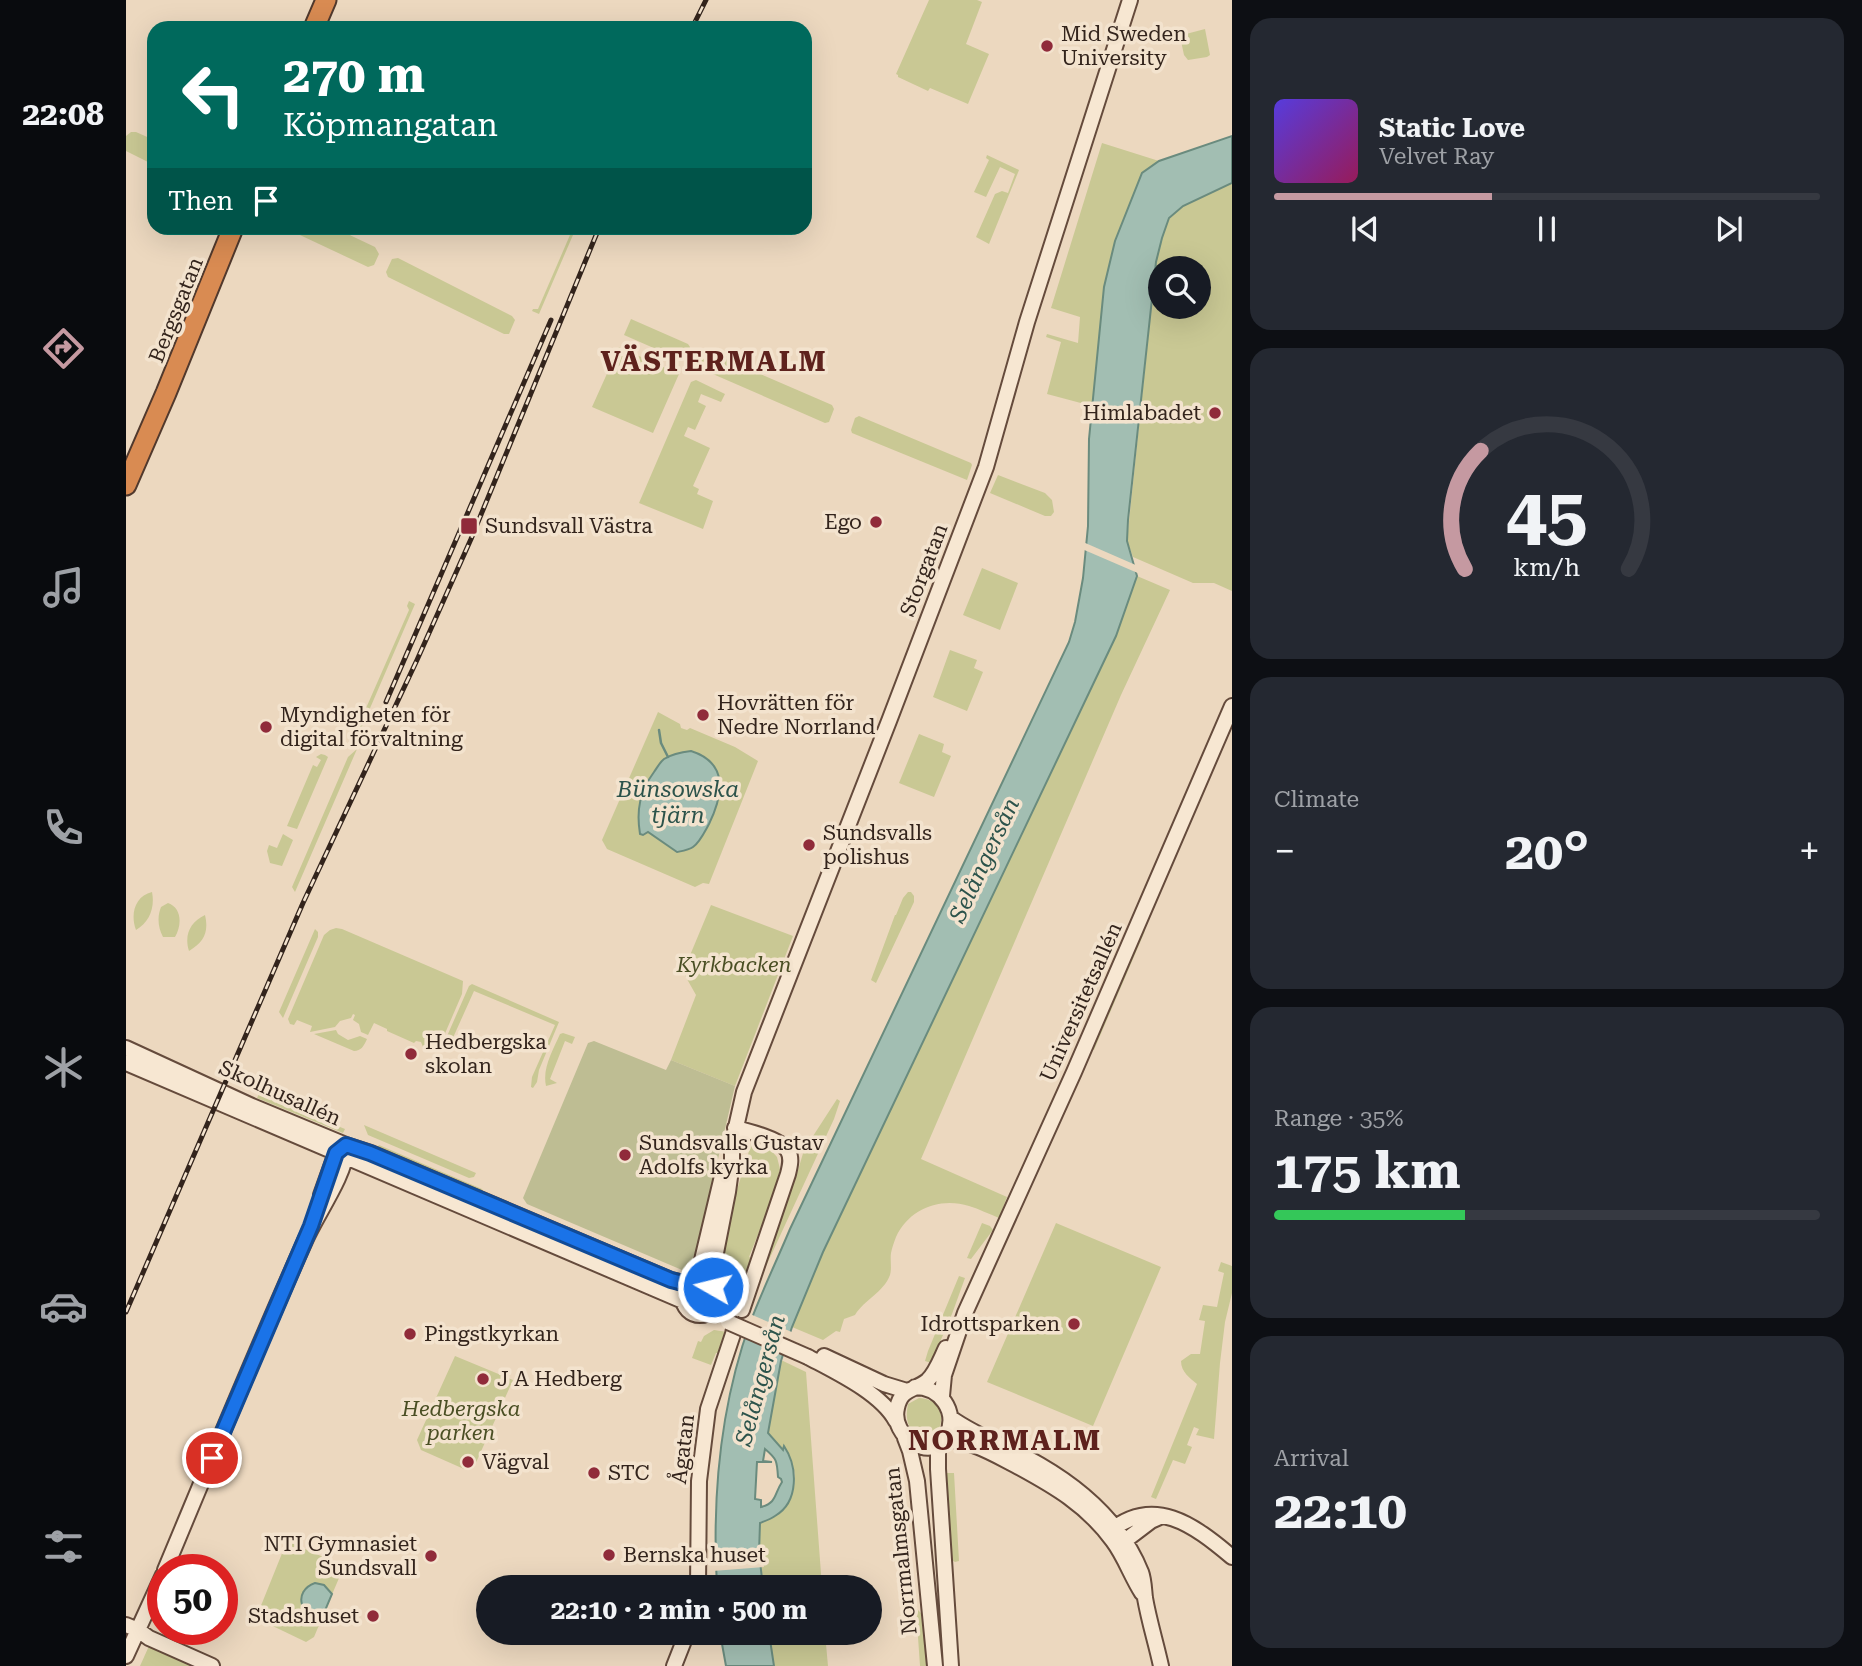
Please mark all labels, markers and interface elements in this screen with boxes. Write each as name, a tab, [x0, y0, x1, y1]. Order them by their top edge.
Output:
place label: Mid Sweden University	[1061, 22, 1187, 70]
marker: Mid Sweden University	[1039, 38, 1055, 54]
text: 270 m	[283, 47, 425, 104]
icon: left	[168, 49, 259, 140]
text: 22:08	[22, 95, 104, 133]
text: Köpmangatan	[283, 106, 498, 144]
text: Static Love	[1379, 113, 1525, 143]
text: Velvet Ray	[1379, 143, 1494, 170]
icon: arrive	[247, 182, 285, 220]
text: Then	[168, 186, 233, 216]
icon: previous	[1346, 210, 1384, 248]
icon: pause	[1528, 210, 1566, 248]
icon: next	[1710, 210, 1748, 248]
street label: Bergsgatan	[144, 254, 208, 366]
map controls	[1148, 256, 1211, 319]
button: search	[1148, 256, 1211, 319]
icon: directions	[39, 324, 88, 373]
district label: VÄSTERMALM	[600, 344, 828, 378]
place label: Himlabadet	[1083, 401, 1201, 425]
marker: Himlabadet	[1207, 405, 1223, 421]
text: 45	[1506, 473, 1588, 558]
place label: Ego	[824, 510, 862, 534]
place label: Sundsvall Västra	[485, 514, 653, 538]
marker: Ego	[868, 514, 884, 530]
marker: Sundsvall Västra	[459, 516, 479, 536]
street label: Storgatan	[895, 520, 953, 620]
text: km/h	[1514, 553, 1580, 582]
icon: music	[39, 563, 88, 612]
place label: Hovrätten för Nedre Norrland	[717, 691, 876, 739]
place label: Myndigheten för digital förvaltning	[280, 703, 463, 751]
marker: Hovrätten för Nedre Norrland	[695, 707, 711, 723]
marker: Myndigheten för digital förvaltning	[258, 719, 274, 735]
water label: Bünsowska tjärn	[616, 776, 739, 829]
text: Climate	[1274, 786, 1359, 813]
water label: Selångersån	[943, 794, 1025, 928]
icon: phone	[39, 803, 88, 852]
place label: Sundsvalls polishus	[823, 821, 932, 869]
text: 20°	[1505, 821, 1589, 882]
text: −	[1274, 829, 1295, 873]
text: +	[1799, 829, 1820, 873]
marker: Sundsvalls polishus	[801, 837, 817, 853]
street label: Universitetsallén	[1035, 918, 1127, 1085]
park label: Kyrkbacken	[675, 953, 792, 977]
place label: Hedbergska skolan	[425, 1030, 547, 1078]
icon: climate	[39, 1043, 88, 1092]
marker: Hedbergska skolan	[403, 1046, 419, 1062]
street label: Skolhusallén	[215, 1055, 345, 1131]
text: Range · 35%	[1274, 1105, 1403, 1132]
place label: Sundsvalls Gustav Adolfs kyrka	[639, 1131, 825, 1179]
text: 175 km	[1274, 1140, 1461, 1201]
marker: Sundsvalls Gustav Adolfs kyrka	[617, 1147, 633, 1163]
position arrow	[676, 1250, 750, 1324]
icon: car	[39, 1282, 88, 1331]
water label: Selångersån	[730, 1312, 791, 1449]
place label: Idrottsparken	[921, 1312, 1060, 1336]
marker: Idrottsparken	[1066, 1316, 1082, 1332]
place label: Pingstkyrkan	[424, 1322, 560, 1346]
marker: Pingstkyrkan	[402, 1326, 418, 1342]
place label: J A Hedberg	[497, 1367, 622, 1391]
marker: J A Hedberg	[475, 1371, 491, 1387]
park label: Hedbergska parken	[401, 1397, 520, 1445]
street label: Ågatan	[666, 1412, 699, 1485]
district label: NORRMALM	[908, 1424, 1102, 1457]
pin	[182, 1428, 242, 1488]
icon: arrive	[193, 1439, 231, 1477]
text: Arrival	[1274, 1445, 1349, 1472]
place label: Vägval	[482, 1450, 550, 1474]
marker: Vägval	[460, 1454, 476, 1470]
place label: STC	[608, 1461, 649, 1485]
marker: STC	[586, 1465, 602, 1481]
street label: Norrmalmsgatan	[880, 1466, 922, 1636]
text: 22:10	[1274, 1480, 1407, 1541]
icon: filters	[39, 1522, 88, 1571]
place label: NTI Gymnasiet Sundsvall	[264, 1532, 418, 1580]
place label: Bernska huset	[623, 1543, 766, 1567]
marker: Bernska huset	[601, 1547, 617, 1563]
marker: NTI Gymnasiet Sundsvall	[423, 1548, 439, 1564]
speed limit sign: 50	[147, 1554, 238, 1645]
text: 22:10 · 2 min · 500 m	[551, 1595, 807, 1625]
place label: Stadshuset	[248, 1604, 359, 1628]
marker: Stadshuset	[365, 1608, 381, 1624]

